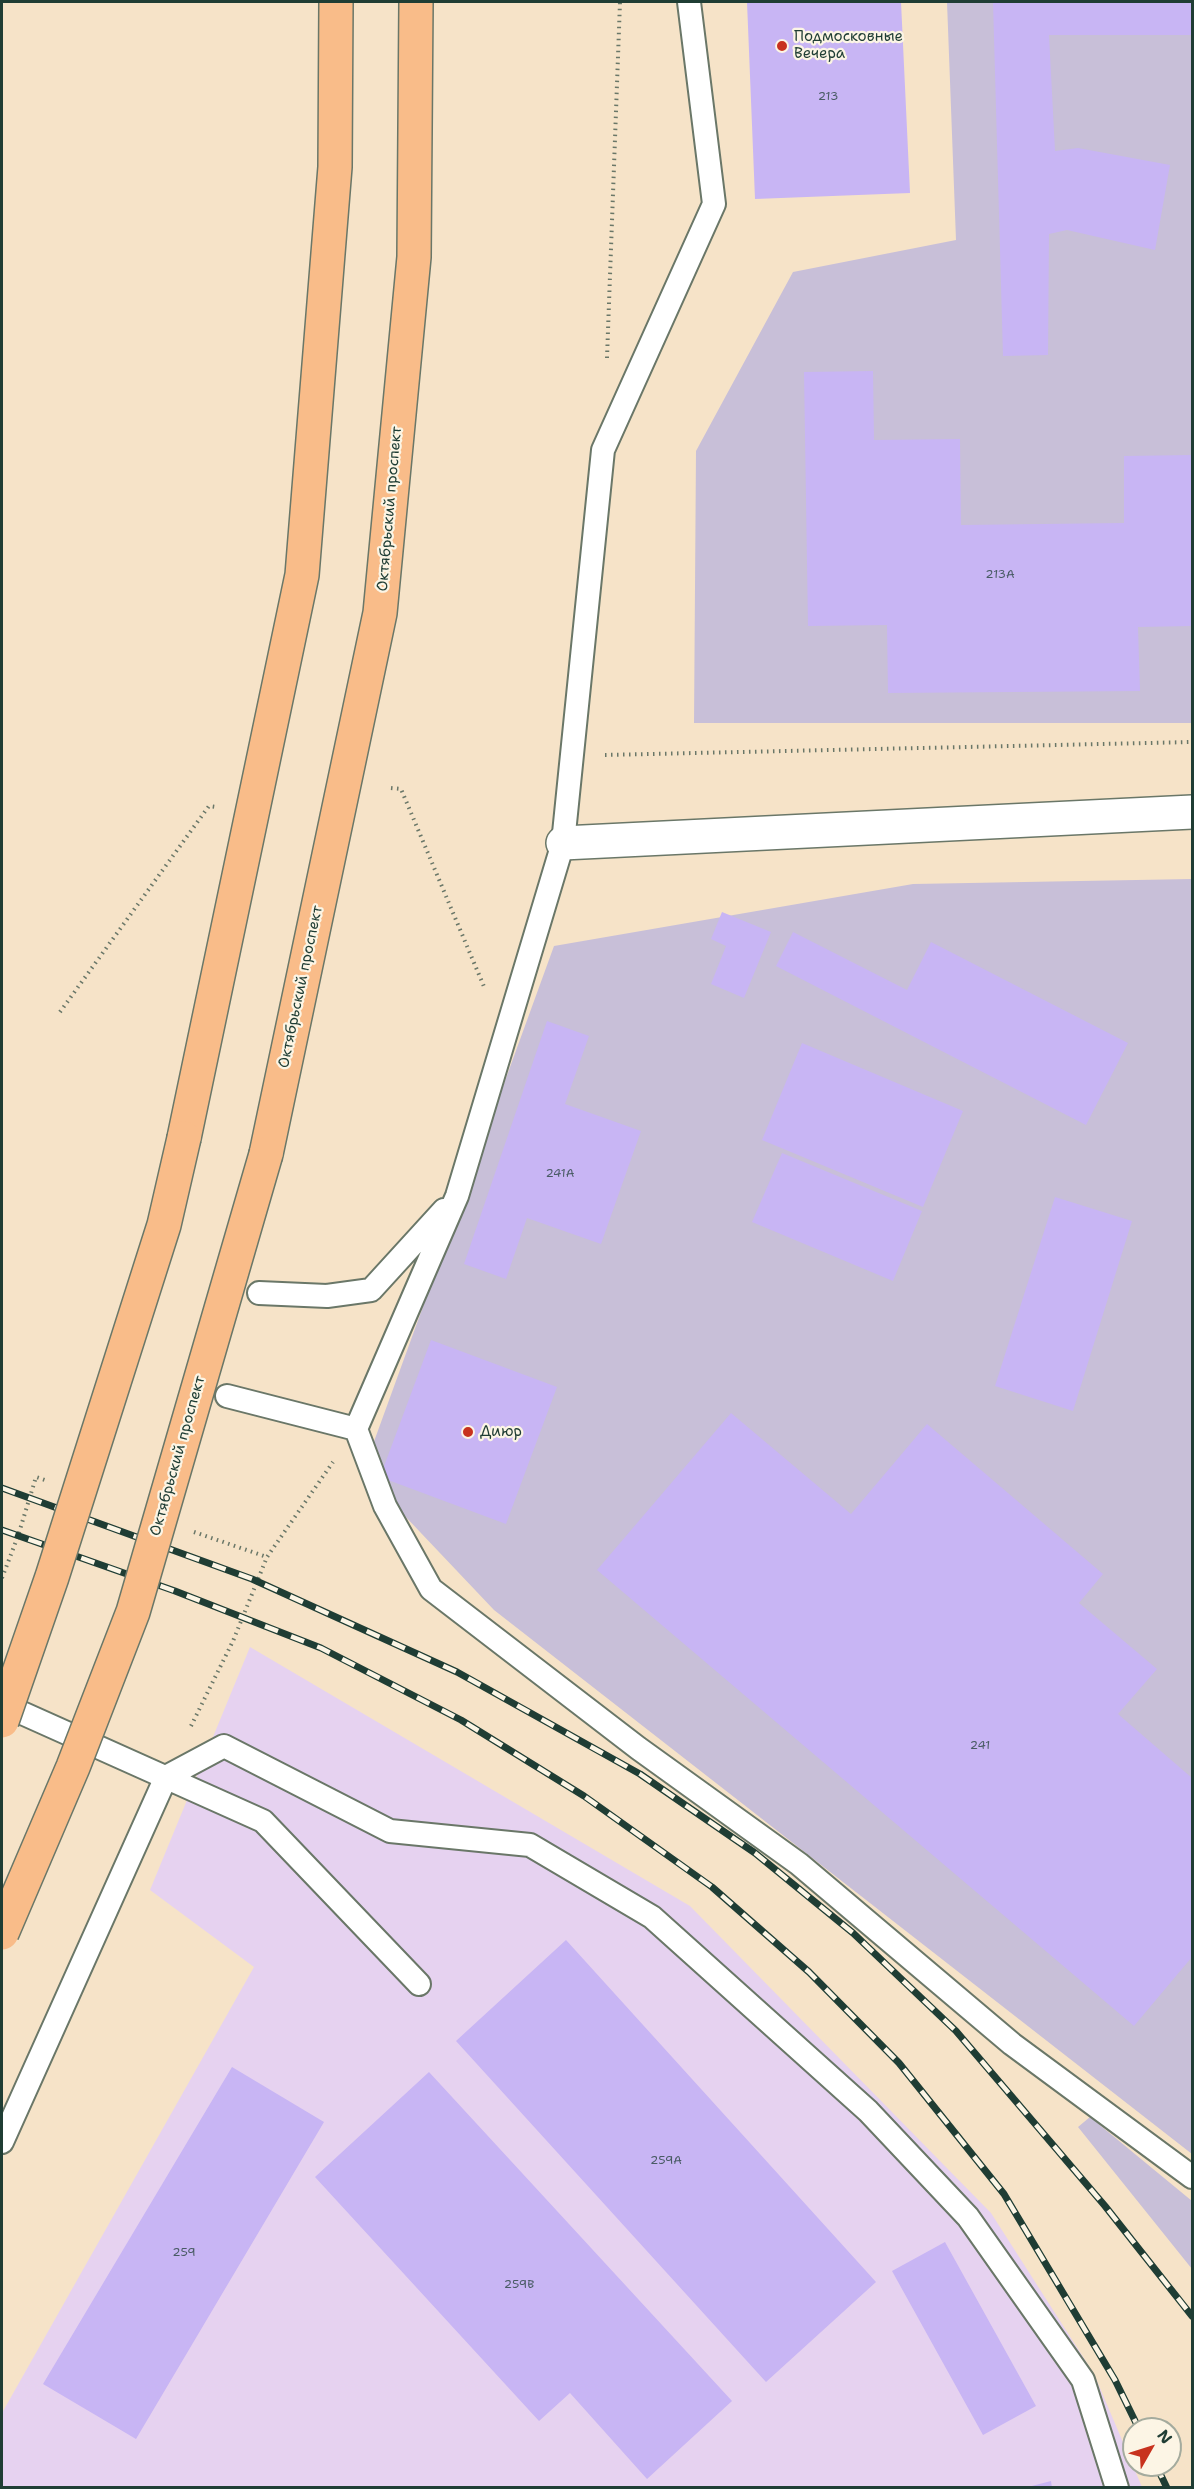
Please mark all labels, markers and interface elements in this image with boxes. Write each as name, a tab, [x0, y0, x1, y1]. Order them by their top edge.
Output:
place label: Подмосковные Вечера	[794, 28, 903, 63]
marker: Подмосковные Вечера	[775, 39, 789, 53]
house number: 213	[818, 90, 838, 104]
street label: Октябрьский проспект	[374, 426, 406, 592]
house number: 213А	[985, 568, 1015, 582]
street label: Октябрьский проспект	[275, 904, 327, 1070]
house number: 241А	[545, 1167, 575, 1181]
street label: Октябрьский проспект	[147, 1374, 209, 1538]
place label: Диюр	[480, 1423, 522, 1441]
marker: Диюр	[461, 1425, 475, 1439]
house number: 241	[970, 1739, 990, 1753]
house number: 259А	[650, 2154, 682, 2168]
house number: 259	[172, 2246, 196, 2260]
house number: 259В	[504, 2278, 534, 2292]
north arrow	[1122, 2417, 1182, 2477]
text: N	[1153, 2425, 1177, 2448]

